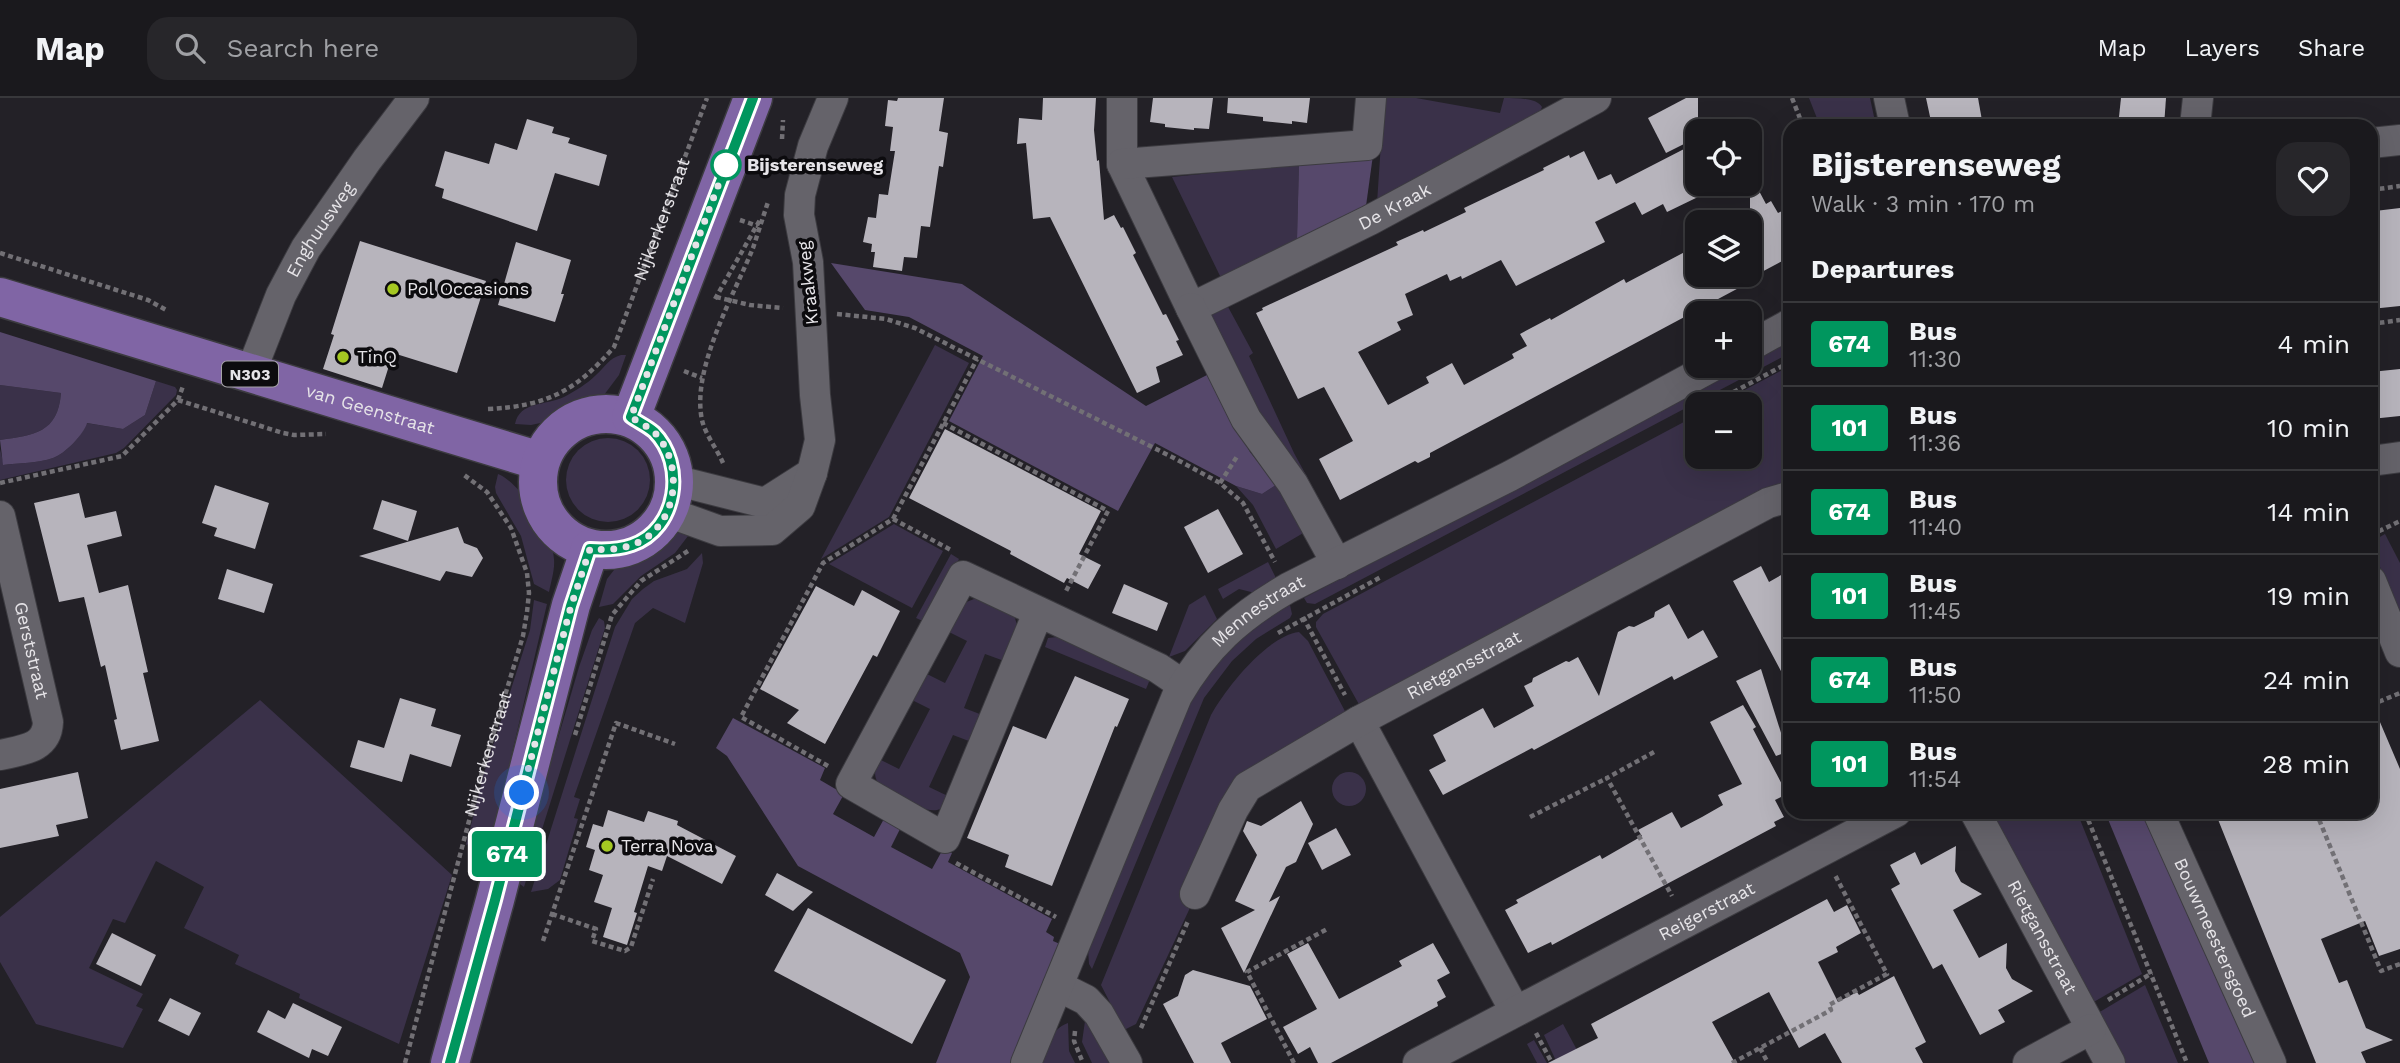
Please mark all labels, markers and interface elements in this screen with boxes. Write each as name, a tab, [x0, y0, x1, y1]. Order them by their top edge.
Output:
search box	[147, 17, 637, 80]
text: Map	[35, 29, 105, 68]
icon: search	[171, 29, 209, 67]
text: Search here	[227, 33, 379, 63]
text: Map	[2098, 34, 2146, 62]
text: Layers	[2184, 34, 2260, 62]
text: Share	[2298, 34, 2365, 62]
map controls	[1685, 119, 1762, 469]
button: locate	[1685, 119, 1762, 196]
button: heart	[2276, 142, 2350, 216]
text: Bijsterenseweg	[1811, 145, 2060, 184]
marker: Bijsterenseweg	[711, 150, 741, 180]
street label: Nijkerkerstraat	[629, 154, 694, 283]
place label: Bijsterenseweg	[747, 154, 884, 175]
street label: Enghuusweg	[281, 178, 359, 281]
street label: De Kraak	[1355, 178, 1434, 234]
text: Walk · 3 min · 170 m	[1811, 191, 2035, 218]
button: layers	[1685, 210, 1762, 287]
street label: Kraakweg	[793, 240, 822, 326]
text: Departures	[1811, 254, 1954, 284]
place label: Pol Occasions	[407, 278, 529, 299]
marker: Pol Occasions	[385, 281, 401, 297]
button: +	[1685, 301, 1762, 378]
text: Bus	[1909, 316, 1957, 346]
text: 4 min	[2277, 329, 2350, 359]
text: 674	[1828, 330, 1871, 358]
place label: TinQ	[357, 346, 397, 367]
text: 11:30	[1909, 346, 1961, 373]
marker: TinQ	[335, 349, 351, 365]
road number: N303	[222, 362, 278, 386]
street label: van Geenstraat	[304, 380, 438, 439]
button: −	[1685, 392, 1762, 469]
text: Bus	[1909, 400, 1957, 430]
text: 10 min	[2267, 413, 2350, 443]
text: 101	[1831, 414, 1868, 442]
text: 11:36	[1909, 430, 1961, 457]
text: Bus	[1909, 484, 1957, 514]
text: 14 min	[2267, 497, 2350, 527]
text: 674	[1828, 498, 1871, 526]
text: 11:40	[1909, 514, 1962, 541]
text: Bus	[1909, 568, 1957, 598]
street label: Mennestraat	[1207, 570, 1308, 651]
text: 19 min	[2267, 581, 2350, 611]
text: 101	[1831, 582, 1868, 610]
text: 11:45	[1909, 598, 1961, 625]
street label: Gerststraat	[10, 600, 53, 701]
street label: Rietgansstraat	[1403, 625, 1525, 704]
text: Bus	[1909, 652, 1957, 682]
text: 24 min	[2263, 665, 2350, 695]
text: 674	[1828, 666, 1871, 694]
text: 11:50	[1909, 682, 1961, 709]
street label: Nijkerkerstraat	[460, 688, 516, 819]
text: Bus	[1909, 736, 1957, 766]
text: 28 min	[2262, 749, 2350, 779]
text: 101	[1831, 750, 1868, 778]
text: 11:54	[1909, 766, 1961, 793]
your location	[504, 775, 539, 810]
line badge: 674	[467, 831, 547, 877]
place label: Terra Nova	[621, 835, 714, 856]
marker: Terra Nova	[599, 838, 615, 854]
text: 674	[486, 840, 528, 868]
street label: Bouwmeestersgoed	[2170, 855, 2260, 1021]
street label: Rietgansstraat	[2003, 876, 2082, 998]
street label: Reigerstraat	[1655, 877, 1758, 945]

